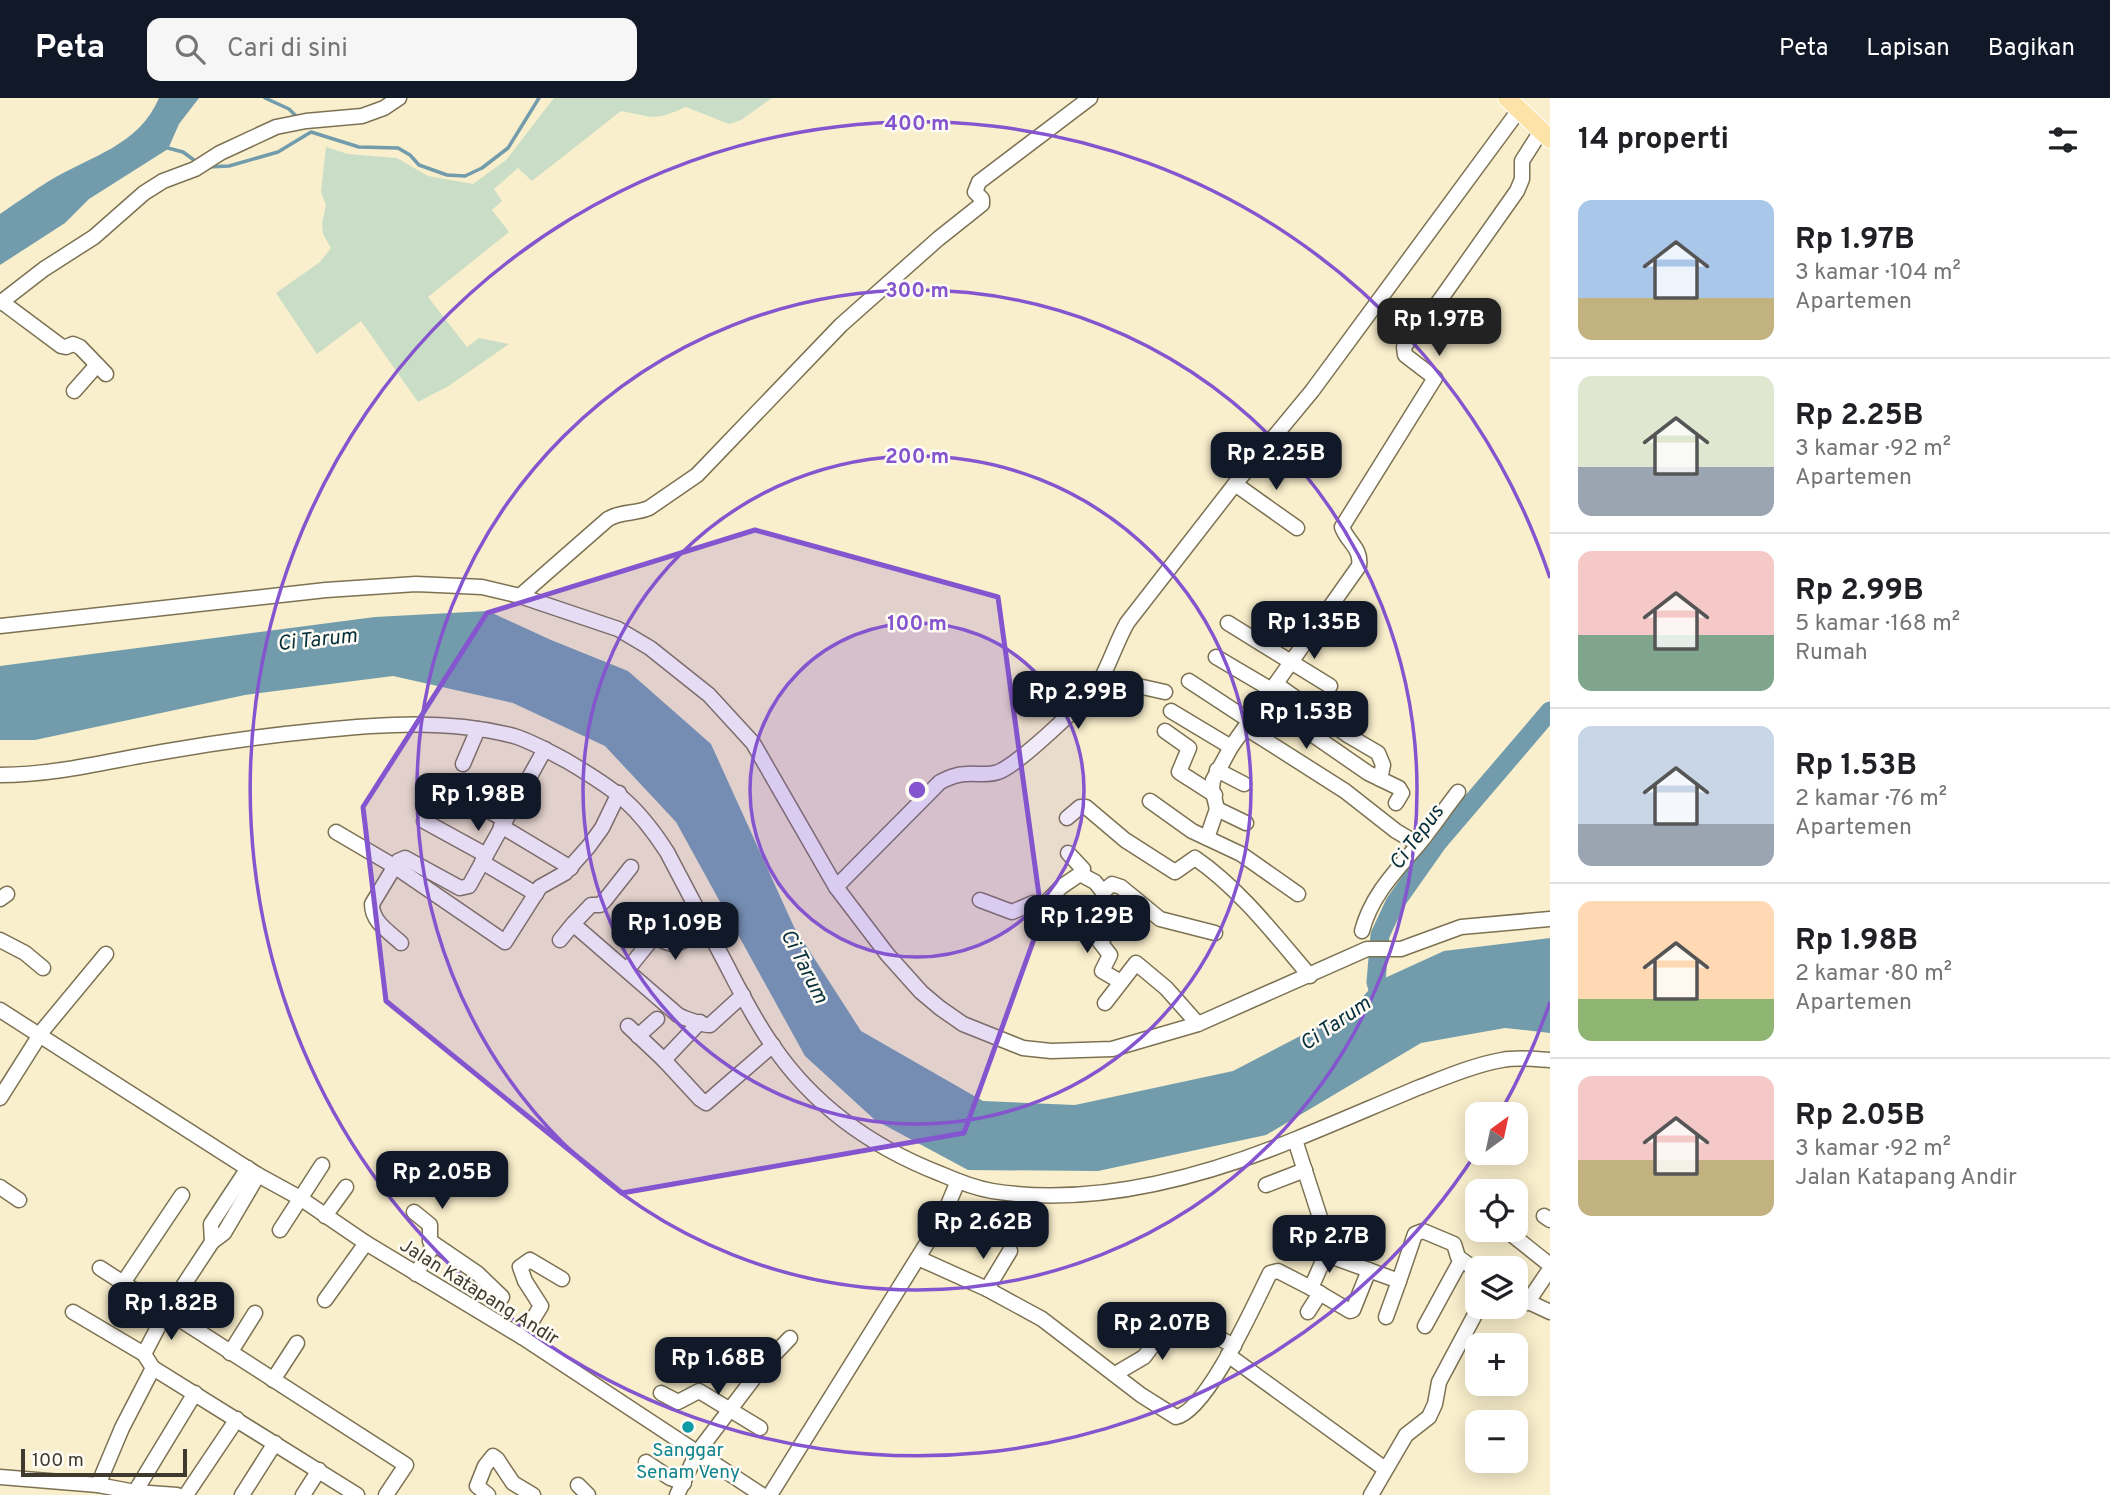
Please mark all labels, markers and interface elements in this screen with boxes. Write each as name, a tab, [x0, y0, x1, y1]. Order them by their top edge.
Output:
search box	[147, 18, 637, 81]
text: Peta	[35, 28, 105, 70]
icon: search	[171, 30, 209, 68]
text: Cari di sini	[227, 33, 348, 66]
text: Peta	[1779, 34, 1828, 64]
text: Lapisan	[1866, 34, 1950, 64]
text: Bagikan	[1988, 34, 2075, 64]
text: 400 m	[885, 111, 949, 138]
icon: filters	[2044, 121, 2082, 159]
text: 14 properti	[1578, 122, 1729, 159]
text: Rp 1.97B	[1795, 222, 1915, 259]
icon: home	[1634, 228, 1718, 312]
text: 3 kamar · 104 m²	[1795, 259, 1961, 288]
text: 300 m	[885, 278, 949, 305]
text: Apartemen	[1795, 288, 1912, 317]
pin: Rp 1.97B	[1367, 299, 1511, 358]
text: Rp 1.97B	[1393, 306, 1485, 335]
text: Rp 2.25B	[1795, 398, 1924, 435]
icon: home	[1634, 404, 1718, 488]
pin: Rp 2.25B	[1204, 432, 1348, 492]
text: 3 kamar · 92 m²	[1795, 435, 1951, 464]
text: Rp 2.25B	[1227, 440, 1325, 469]
text: 200 m	[885, 444, 949, 471]
text: Apartemen	[1795, 464, 1912, 493]
text: Rp 2.99B	[1795, 573, 1924, 610]
icon: home	[1634, 579, 1718, 663]
pin: Rp 1.35B	[1242, 602, 1386, 661]
text: Rp 1.35B	[1267, 609, 1361, 638]
text: 5 kamar · 168 m²	[1795, 610, 1960, 639]
text: 100 m	[887, 611, 947, 638]
water label: Ci Tarum	[276, 623, 359, 658]
text: Rumah	[1795, 639, 1868, 668]
pin: Rp 2.99B	[1006, 672, 1150, 731]
text: Rp 2.99B	[1029, 679, 1127, 708]
pin: Rp 1.53B	[1234, 692, 1378, 751]
text: Rp 1.53B	[1259, 699, 1353, 728]
text: Rp 1.53B	[1795, 748, 1917, 785]
icon: home	[1634, 754, 1718, 838]
pin: Rp 1.98B	[406, 774, 550, 833]
centre of rings	[905, 778, 929, 802]
text: Rp 1.98B	[431, 781, 525, 810]
text: 2 kamar · 76 m²	[1795, 785, 1947, 814]
water label: Ci Tepus	[1384, 799, 1451, 876]
text: Apartemen	[1795, 814, 1912, 843]
pin: Rp 1.29B	[1015, 896, 1159, 955]
pin: Rp 1.09B	[603, 902, 747, 962]
text: Rp 1.29B	[1040, 903, 1134, 932]
text: Rp 1.09B	[628, 910, 722, 939]
text: Rp 1.98B	[1795, 923, 1918, 960]
water label: Ci Tarum	[773, 925, 834, 1009]
icon: home	[1634, 929, 1718, 1013]
text: 2 kamar · 80 m²	[1795, 960, 1952, 989]
text: Apartemen	[1795, 989, 1912, 1018]
water label: Ci Tarum	[1295, 990, 1377, 1058]
text: Rp 2.05B	[1795, 1098, 1925, 1135]
north arrow	[1465, 1102, 1528, 1166]
map controls	[1465, 1102, 1528, 1473]
icon: home	[1634, 1104, 1718, 1188]
text: 3 kamar · 92 m²	[1795, 1135, 1951, 1164]
pin: Rp 2.05B	[370, 1152, 514, 1211]
text: Rp 2.05B	[392, 1159, 492, 1188]
text: Jalan Katapang Andir	[1795, 1164, 2017, 1193]
button: locate	[1465, 1179, 1528, 1242]
pin: Rp 2.62B	[911, 1202, 1055, 1261]
text: Rp 2.62B	[934, 1209, 1032, 1238]
pin: Rp 2.7B	[1264, 1216, 1394, 1275]
text: Rp 2.7B	[1289, 1223, 1369, 1252]
street label: Jalan Katapang Andir	[395, 1234, 564, 1352]
button: layers	[1465, 1256, 1528, 1319]
pin: Rp 1.82B	[99, 1282, 243, 1342]
text: Rp 1.82B	[124, 1290, 218, 1319]
pin: Rp 2.07B	[1090, 1302, 1234, 1362]
text: Rp 2.07B	[1113, 1310, 1211, 1339]
button: +	[1465, 1333, 1528, 1396]
pin: Rp 1.68B	[646, 1338, 790, 1397]
text: Rp 1.68B	[671, 1345, 765, 1374]
button: −	[1465, 1410, 1528, 1473]
marker: Sanggar Senam Veny	[680, 1419, 696, 1435]
place label: Sanggar Senam Veny	[636, 1439, 740, 1485]
scale bar	[21, 1446, 187, 1478]
text: 100 m	[32, 1449, 84, 1473]

